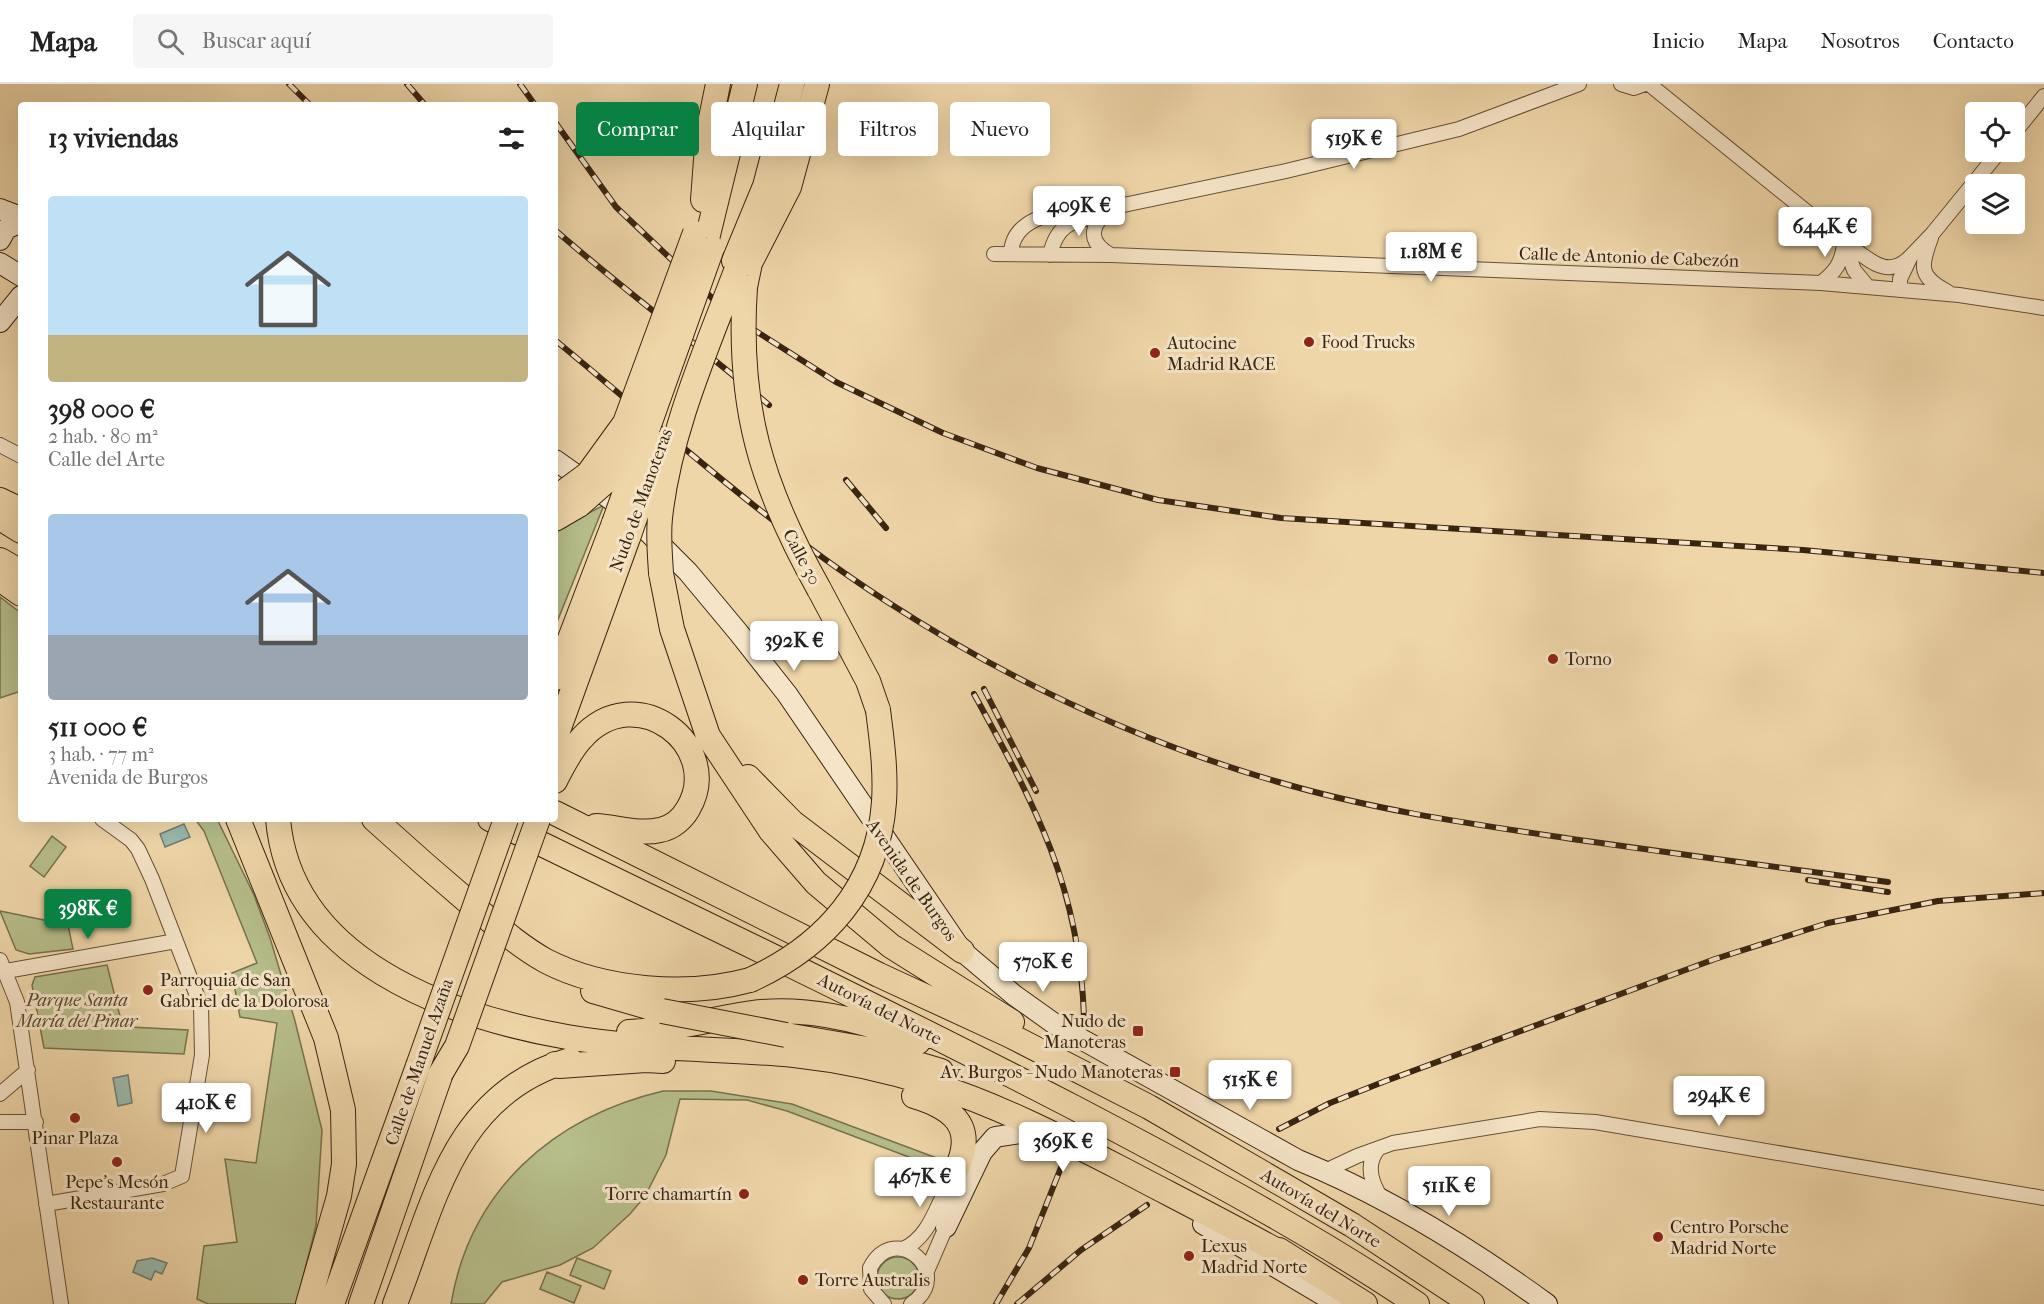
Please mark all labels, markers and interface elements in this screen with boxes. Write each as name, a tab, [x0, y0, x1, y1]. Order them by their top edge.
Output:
search box	[133, 14, 553, 68]
text: Mapa	[30, 25, 97, 58]
icon: search	[154, 25, 187, 58]
text: Buscar aquí	[202, 28, 311, 54]
text: Inicio	[1652, 29, 1704, 53]
text: Mapa	[1737, 29, 1787, 53]
text: Nosotros	[1820, 29, 1900, 53]
text: Contacto	[1933, 29, 2014, 53]
chip: Comprar	[576, 102, 699, 156]
chip: Alquilar	[711, 102, 826, 156]
chip: Filtros	[838, 102, 938, 156]
chip: Nuevo	[950, 102, 1050, 156]
map controls	[1965, 102, 2025, 234]
button: locate	[1965, 102, 2025, 162]
pin: 519K €	[1305, 119, 1403, 170]
icon: filters	[495, 122, 528, 155]
text: 13 viviendas	[48, 123, 178, 154]
text: 519K €	[1326, 127, 1382, 150]
button: layers	[1965, 174, 2025, 234]
pin: 409K €	[1030, 186, 1128, 237]
text: 409K €	[1047, 194, 1111, 217]
pin: 644K €	[1776, 207, 1874, 258]
text: 644K €	[1792, 215, 1858, 238]
pin: 1.18M €	[1376, 232, 1486, 283]
icon: home	[234, 235, 342, 343]
text: 1.18M €	[1400, 240, 1462, 263]
street label: Calle de Antonio de Cabezón	[1518, 243, 1740, 272]
place label: Food Trucks	[1321, 332, 1415, 353]
place label: Autocine Madrid RACE	[1166, 333, 1276, 375]
marker: Food Trucks	[1302, 335, 1316, 349]
marker: Autocine Madrid RACE	[1148, 346, 1162, 360]
text: 398 000 €	[48, 394, 155, 425]
text: 2 hab. · 80 m²	[48, 425, 158, 448]
street label: Nudo de Manoteras	[606, 425, 677, 575]
text: Calle del Arte	[48, 448, 165, 471]
street label: Calle 30	[778, 526, 825, 589]
icon: home	[234, 553, 342, 661]
pin: 392K €	[745, 621, 843, 672]
text: 392K €	[764, 629, 824, 652]
place label: Torno	[1565, 649, 1612, 670]
marker: Torno	[1546, 652, 1560, 666]
text: 511 000 €	[48, 712, 147, 743]
text: 3 hab. · 77 m²	[48, 743, 154, 766]
text: Avenida de Burgos	[48, 766, 208, 789]
street label: Avenida de Burgos	[861, 815, 962, 946]
pin: 398K €	[39, 889, 137, 940]
text: 398K €	[58, 897, 118, 920]
pin: 570K €	[994, 942, 1092, 993]
text: 570K €	[1013, 950, 1073, 973]
street label: Autovía del Norte	[813, 969, 945, 1050]
place label: Parroquia de San Gabriel de la Dolorosa	[160, 970, 329, 1012]
street label: Calle de Manuel Azaña	[381, 975, 458, 1148]
marker: Parroquia de San Gabriel de la Dolorosa	[141, 983, 155, 997]
park label: Parque Santa María del Pinar	[15, 990, 139, 1032]
place label: Nudo de Manoteras	[1044, 1011, 1126, 1053]
marker: Nudo de Manoteras	[1131, 1024, 1145, 1038]
pin: 515K €	[1201, 1060, 1299, 1111]
place label: Av. Burgos - Nudo Manoteras	[940, 1062, 1163, 1083]
marker: Av. Burgos - Nudo Manoteras	[1168, 1065, 1182, 1079]
text: 515K €	[1222, 1068, 1278, 1091]
pin: 294K €	[1670, 1076, 1768, 1127]
pin: 410K €	[157, 1083, 255, 1134]
text: 294K €	[1687, 1084, 1751, 1107]
text: 410K €	[176, 1091, 236, 1114]
marker: Pinar Plaza	[68, 1111, 82, 1125]
pin: 369K €	[1014, 1122, 1112, 1173]
place label: Pinar Plaza	[32, 1128, 119, 1149]
text: 369K €	[1033, 1130, 1093, 1153]
marker: Pepe's Mesón Restaurante	[110, 1155, 124, 1169]
pin: 467K €	[871, 1157, 969, 1208]
street label: Autovía del Norte	[1256, 1164, 1385, 1253]
text: 467K €	[889, 1165, 951, 1188]
pin: 511K €	[1400, 1166, 1498, 1217]
place label: Pepe's Mesón Restaurante	[65, 1172, 169, 1214]
text: 511K €	[1422, 1174, 1476, 1197]
place label: Torre chamartín	[605, 1184, 733, 1205]
marker: Torre chamartín	[737, 1187, 751, 1201]
place label: Centro Porsche Madrid Norte	[1670, 1217, 1789, 1259]
marker: Centro Porsche Madrid Norte	[1651, 1230, 1665, 1244]
place label: Lexus Madrid Norte	[1201, 1236, 1308, 1278]
marker: Lexus Madrid Norte	[1182, 1249, 1196, 1263]
place label: Torre Australis	[815, 1270, 930, 1291]
marker: Torre Australis	[796, 1273, 810, 1287]

